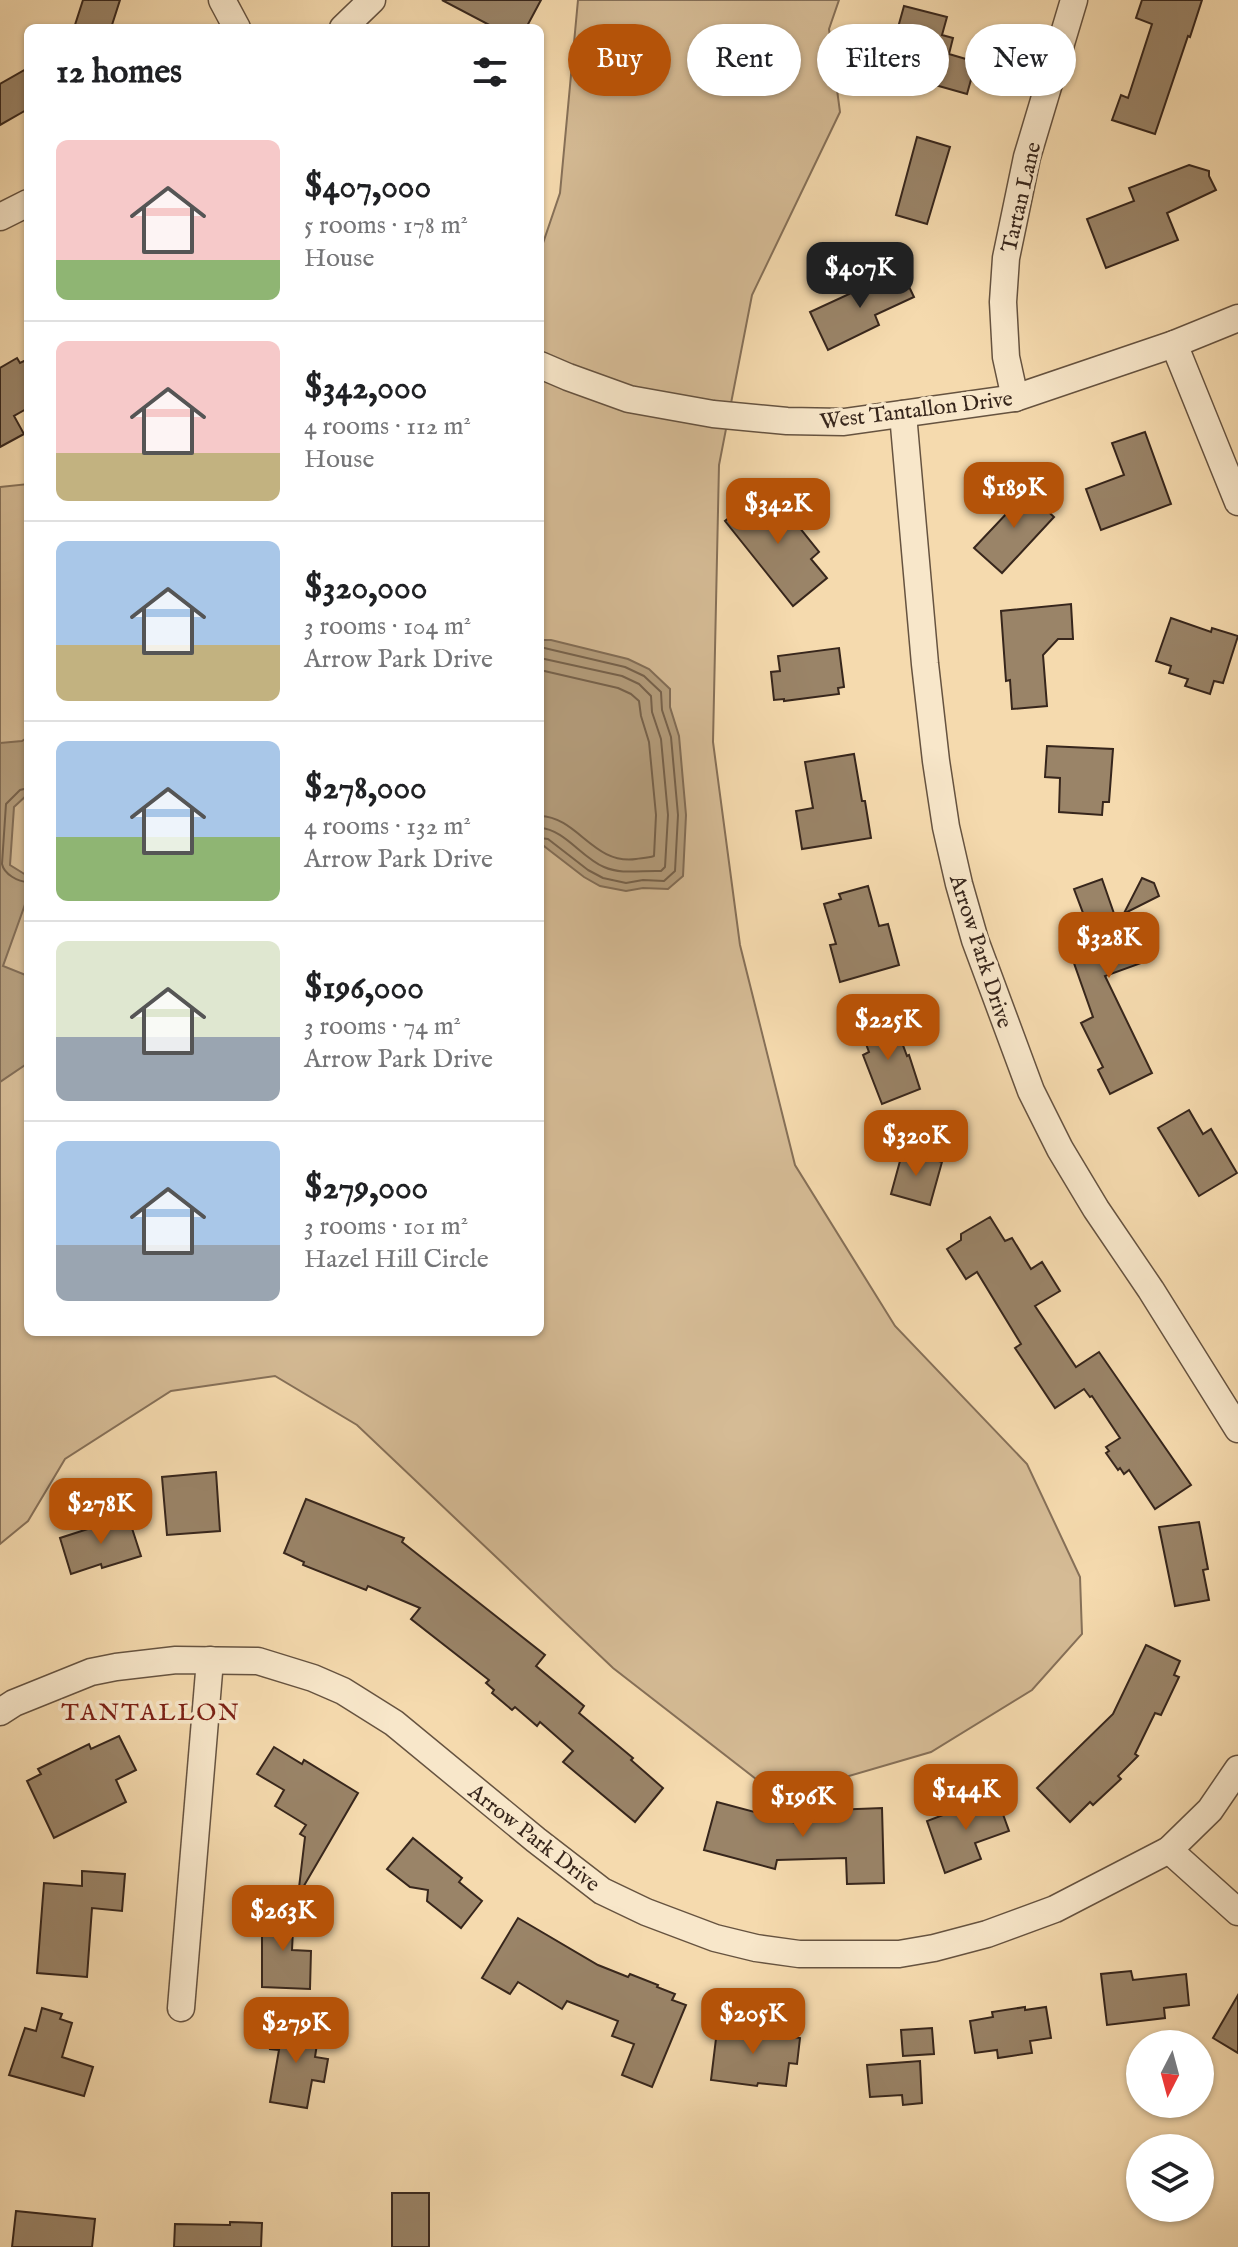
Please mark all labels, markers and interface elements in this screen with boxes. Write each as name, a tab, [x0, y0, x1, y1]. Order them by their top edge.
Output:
chip: Buy	[568, 24, 671, 96]
chip: Rent	[687, 24, 801, 96]
chip: Filters	[817, 24, 949, 96]
chip: New	[965, 24, 1076, 96]
icon: filters	[468, 50, 512, 94]
text: 12 homes	[56, 51, 182, 94]
street label: Tartan Lane	[996, 139, 1048, 255]
text: $407,000	[304, 166, 431, 209]
icon: home	[120, 172, 216, 268]
text: 5 rooms · 178 m²	[304, 209, 468, 242]
text: House	[304, 242, 374, 275]
pin: $407K	[804, 242, 916, 310]
text: $407K	[825, 251, 895, 284]
text: $342,000	[304, 367, 427, 410]
icon: home	[120, 373, 216, 469]
street label: West Tantallon Drive	[818, 385, 1014, 437]
text: 4 rooms · 112 m²	[304, 410, 471, 443]
text: House	[304, 443, 374, 476]
pin: $189K	[958, 462, 1070, 530]
text: $189K	[982, 471, 1046, 504]
pin: $342K	[722, 478, 834, 546]
text: $342K	[744, 487, 812, 520]
text: $320,000	[304, 567, 427, 610]
icon: home	[120, 573, 216, 669]
text: 3 rooms · 104 m²	[304, 610, 471, 643]
text: Arrow Park Drive	[304, 643, 493, 676]
text: $278,000	[304, 767, 427, 810]
icon: home	[120, 773, 216, 869]
text: 4 rooms · 132 m²	[304, 810, 471, 843]
text: Arrow Park Drive	[304, 843, 493, 876]
street label: Arrow Park Drive	[942, 870, 1018, 1032]
pin: $328K	[1053, 912, 1165, 980]
text: $328K	[1076, 921, 1142, 954]
text: $196,000	[304, 967, 424, 1010]
icon: home	[120, 973, 216, 1069]
pin: $225K	[832, 994, 944, 1062]
text: $225K	[855, 1003, 921, 1036]
text: 3 rooms · 74 m²	[304, 1010, 461, 1043]
text: Arrow Park Drive	[304, 1043, 493, 1076]
pin: $320K	[860, 1110, 972, 1178]
text: $320K	[882, 1119, 950, 1152]
text: $279,000	[304, 1167, 428, 1210]
icon: home	[120, 1173, 216, 1269]
text: 3 rooms · 101 m²	[304, 1210, 468, 1243]
text: Hazel Hill Circle	[304, 1243, 489, 1276]
pin: $278K	[45, 1478, 157, 1546]
text: $278K	[67, 1487, 135, 1520]
district label: TANTALLON	[61, 1698, 241, 1729]
pin: $144K	[910, 1764, 1022, 1832]
pin: $196K	[747, 1771, 859, 1839]
text: $144K	[932, 1773, 1000, 1806]
street label: Arrow Park Drive	[461, 1778, 605, 1899]
text: $196K	[770, 1780, 836, 1813]
pin: $263K	[227, 1885, 339, 1953]
text: $263K	[250, 1894, 316, 1927]
pin: $205K	[697, 1988, 809, 2056]
pin: $279K	[240, 1997, 352, 2065]
text: $205K	[719, 1997, 787, 2030]
text: $279K	[262, 2006, 330, 2039]
north arrow	[1126, 2030, 1214, 2118]
map controls	[1126, 2030, 1214, 2222]
button: layers	[1126, 2134, 1214, 2222]

